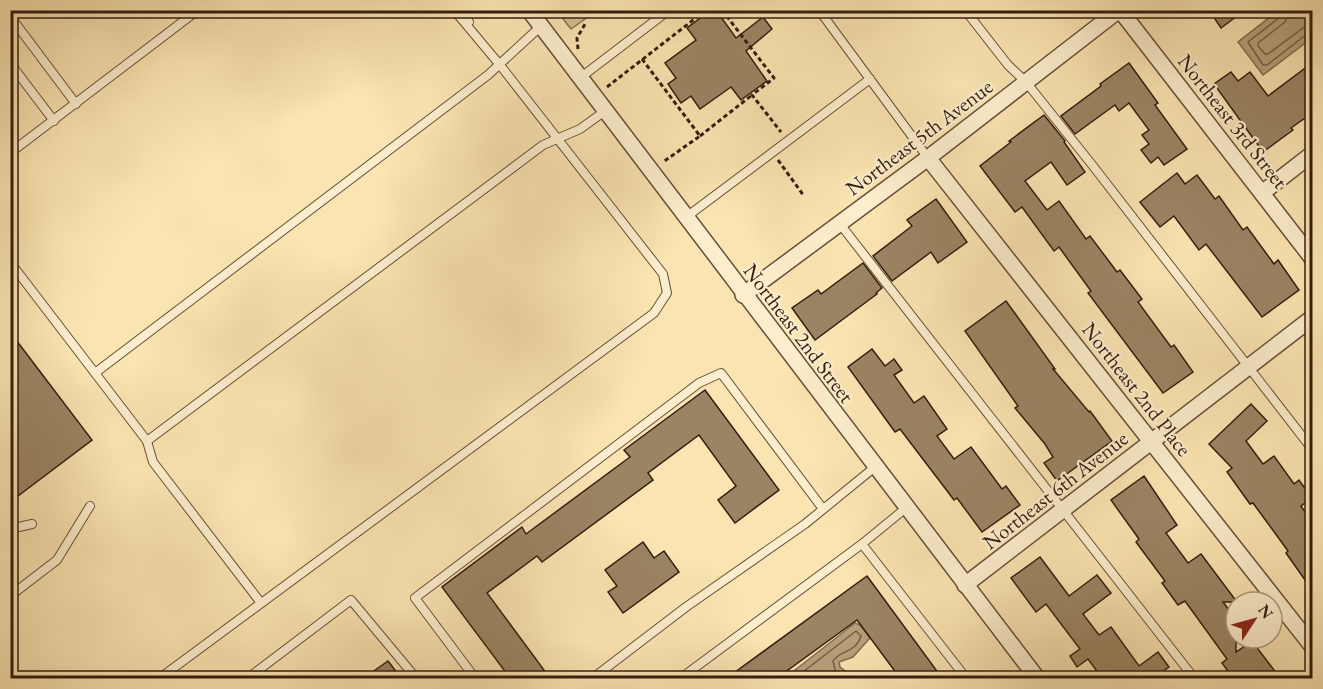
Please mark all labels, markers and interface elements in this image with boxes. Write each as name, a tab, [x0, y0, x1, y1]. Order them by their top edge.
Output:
street label: Northeast 3rd Street	[1172, 48, 1294, 194]
street label: Northeast 5th Avenue	[840, 73, 998, 201]
street label: Northeast 2nd Street	[738, 258, 860, 408]
street label: Northeast 2nd Place	[1076, 316, 1198, 462]
street label: Northeast 6th Avenue	[977, 425, 1133, 555]
north arrow	[1224, 590, 1284, 650]
text: N	[1253, 600, 1278, 623]

